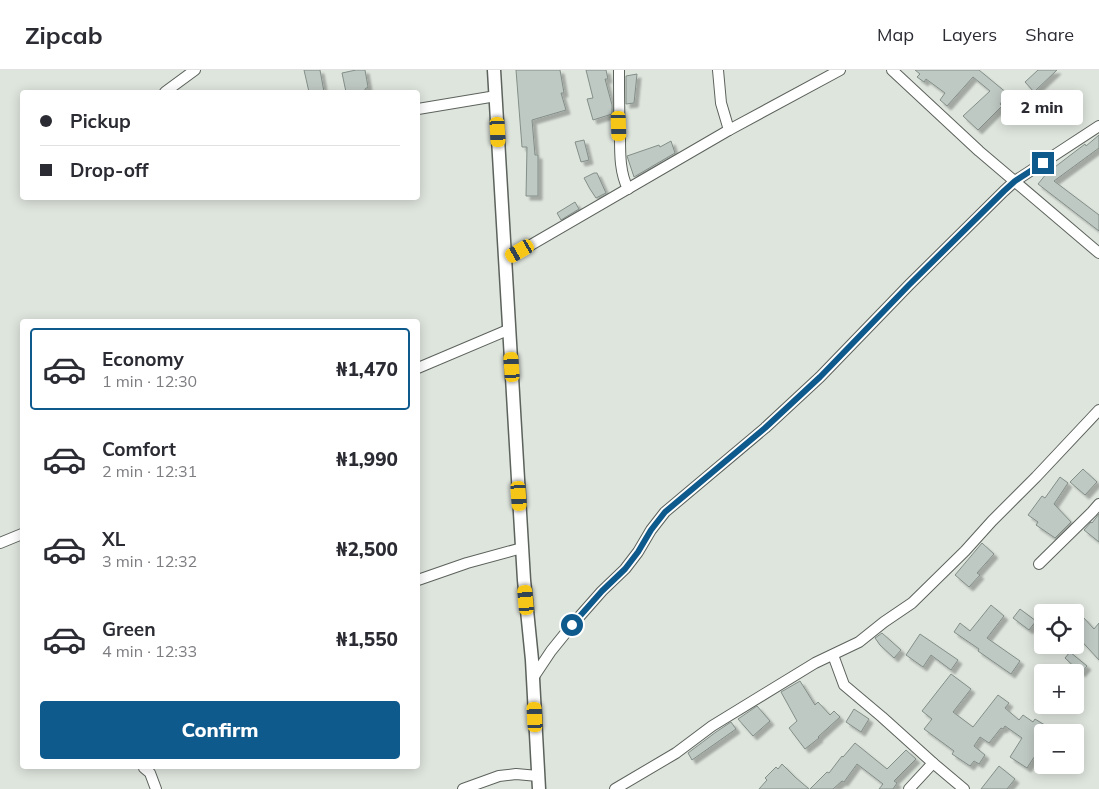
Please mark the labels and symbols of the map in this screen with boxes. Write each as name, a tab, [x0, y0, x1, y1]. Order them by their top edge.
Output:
callout: 2 min	[1002, 91, 1084, 126]
car	[610, 111, 627, 141]
car	[489, 117, 506, 147]
route end	[1032, 152, 1054, 174]
car	[503, 237, 536, 265]
car	[503, 352, 520, 382]
car	[510, 481, 527, 511]
car	[517, 584, 534, 616]
route start	[561, 614, 583, 636]
car	[526, 702, 543, 732]

